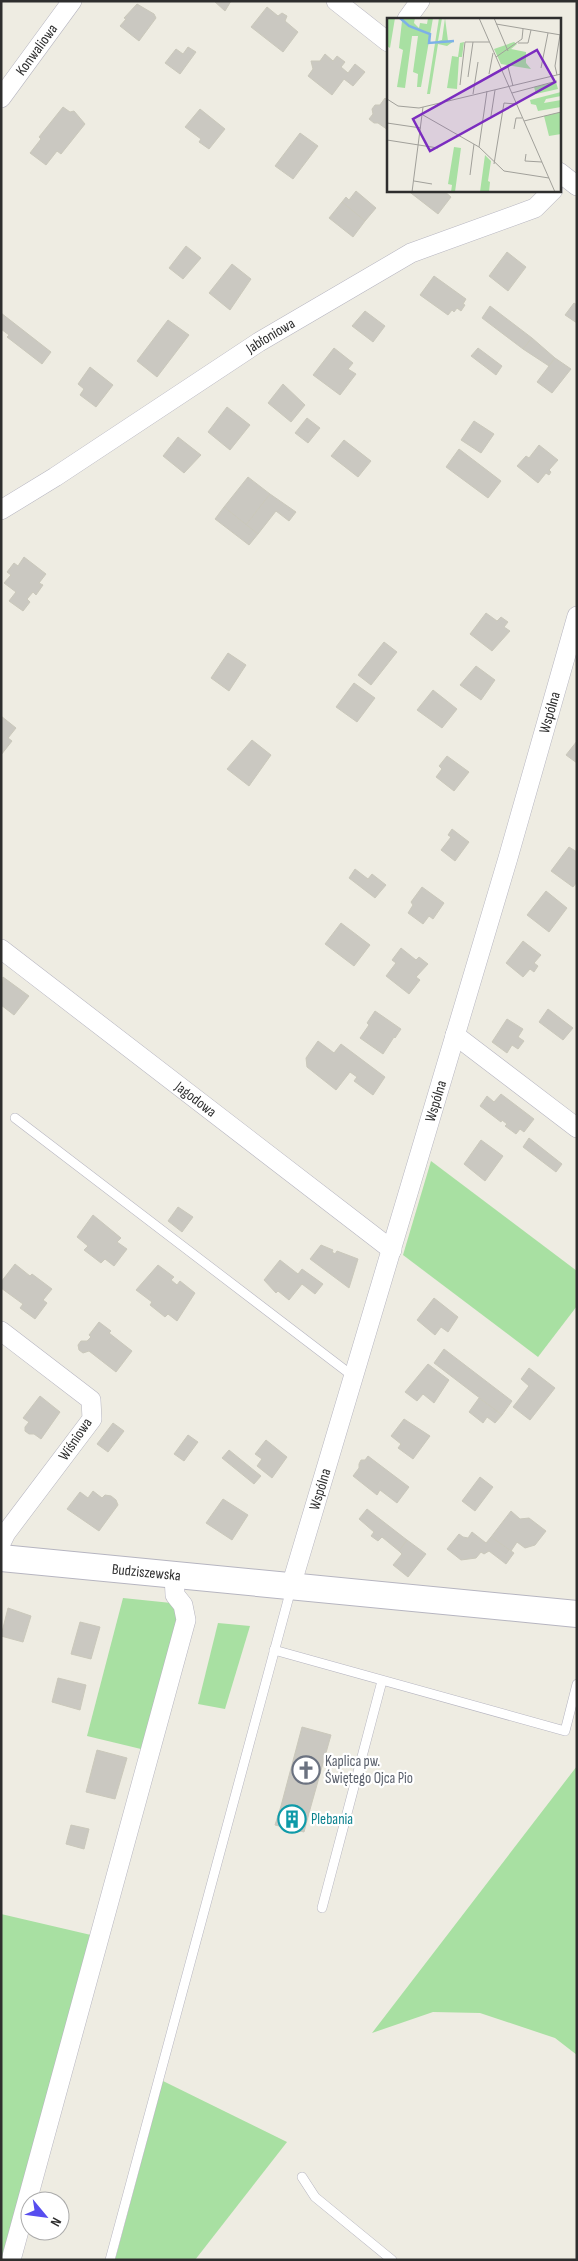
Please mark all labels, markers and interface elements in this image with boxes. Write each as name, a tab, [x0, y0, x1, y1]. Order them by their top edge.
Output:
inset map	[387, 18, 560, 191]
street label: Konwaliowa	[12, 20, 62, 79]
street label: Jabłoniowa	[242, 314, 299, 358]
street label: Wspólna	[535, 689, 565, 736]
street label: Jagodowa	[170, 1077, 220, 1122]
street label: Wspólna	[421, 1078, 451, 1124]
street label: Wiśniowa	[54, 1414, 97, 1464]
street label: Wspólna	[305, 1466, 336, 1512]
street label: Budziszewska	[111, 1560, 182, 1585]
place label: Kaplica pw. Świętego Ojca Pio	[325, 1752, 413, 1788]
church icon: Kaplica pw. Świętego Ojca Pio	[291, 1755, 321, 1785]
building icon: Plebania	[277, 1804, 307, 1834]
place label: Plebania	[311, 1810, 353, 1829]
north arrow	[20, 2191, 70, 2241]
text: N	[47, 2215, 65, 2229]

